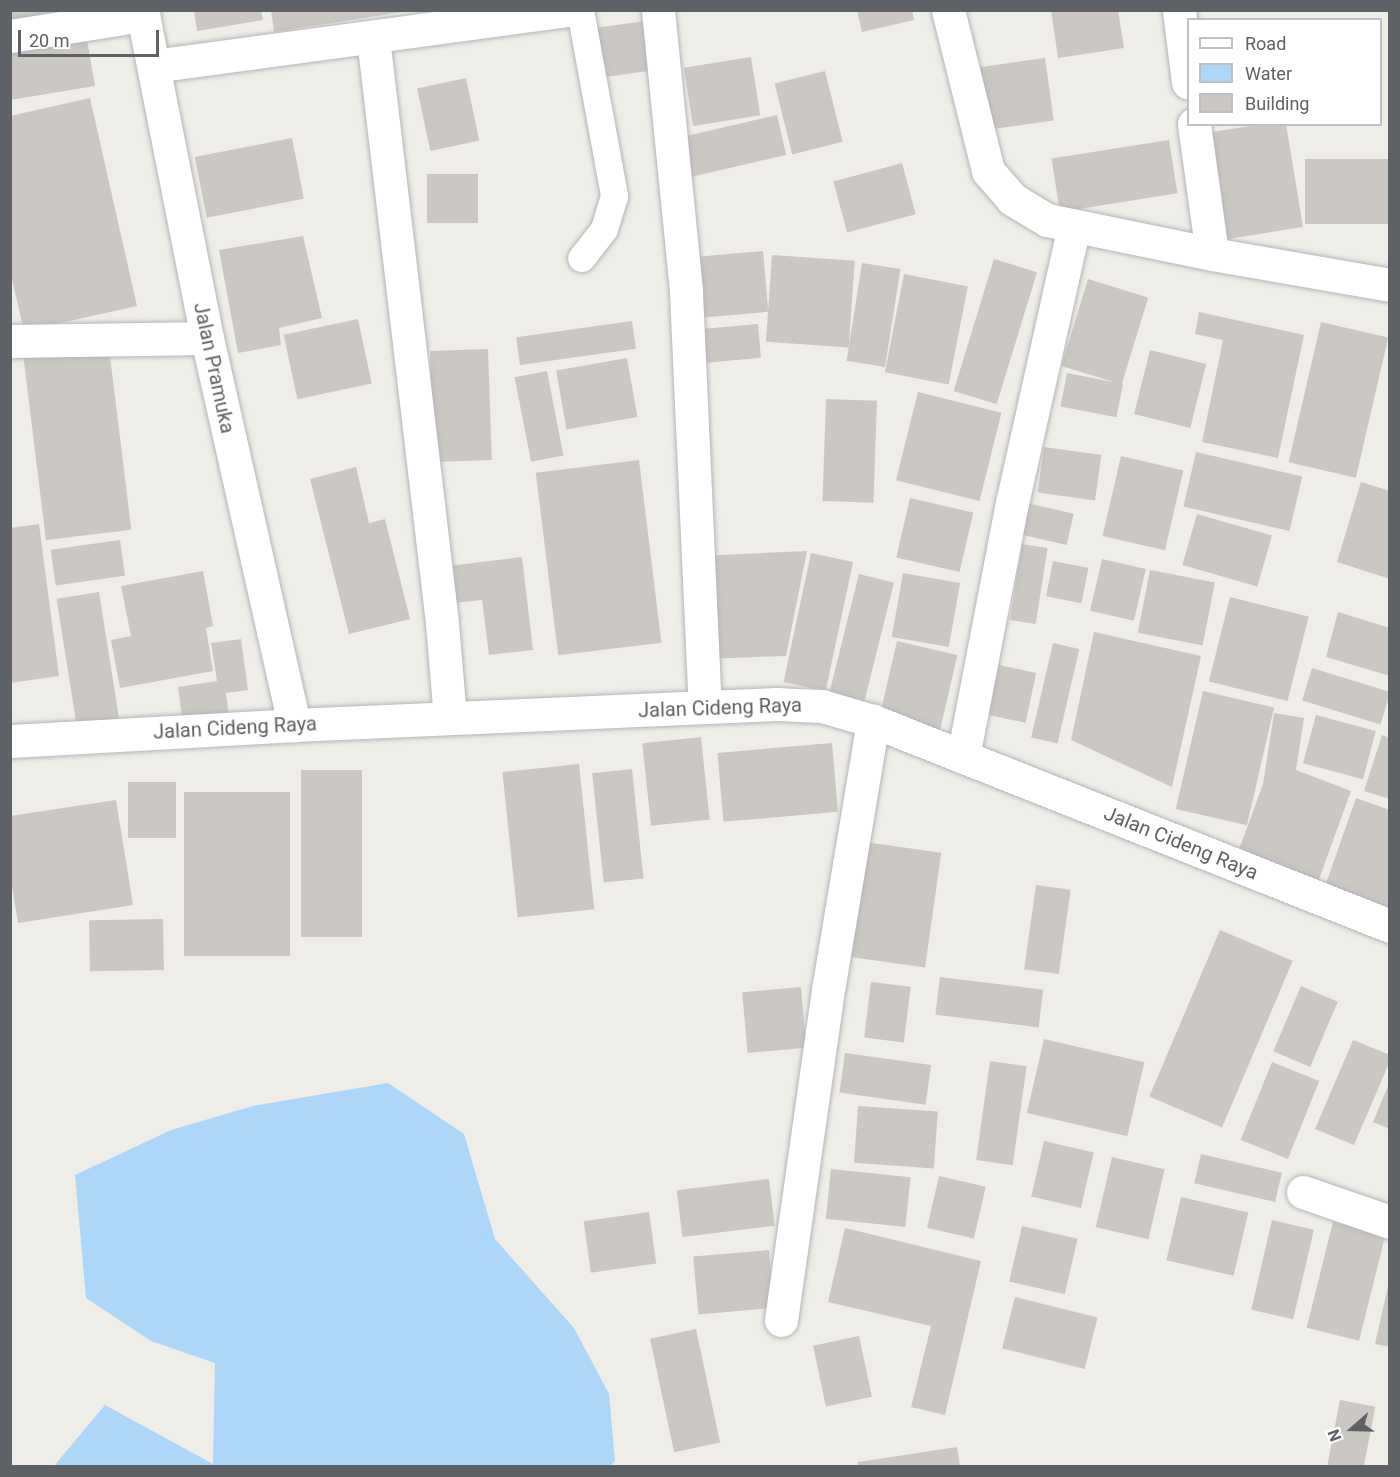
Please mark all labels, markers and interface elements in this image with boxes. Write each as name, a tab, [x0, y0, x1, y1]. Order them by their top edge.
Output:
scale bar	[21, 18, 162, 56]
legend	[1187, 18, 1382, 126]
text: 20 m	[29, 30, 69, 51]
text: Road	[1245, 33, 1286, 54]
text: Water	[1245, 63, 1292, 84]
text: Building	[1245, 93, 1309, 114]
street label: Jalan Pramuka	[188, 300, 240, 436]
street label: Jalan Cideng Raya	[638, 693, 802, 723]
street label: Jalan Cideng Raya	[153, 712, 317, 744]
street label: Jalan Cideng Raya	[1101, 801, 1261, 885]
north arrow	[1322, 1399, 1382, 1459]
text: N	[1324, 1427, 1345, 1444]

